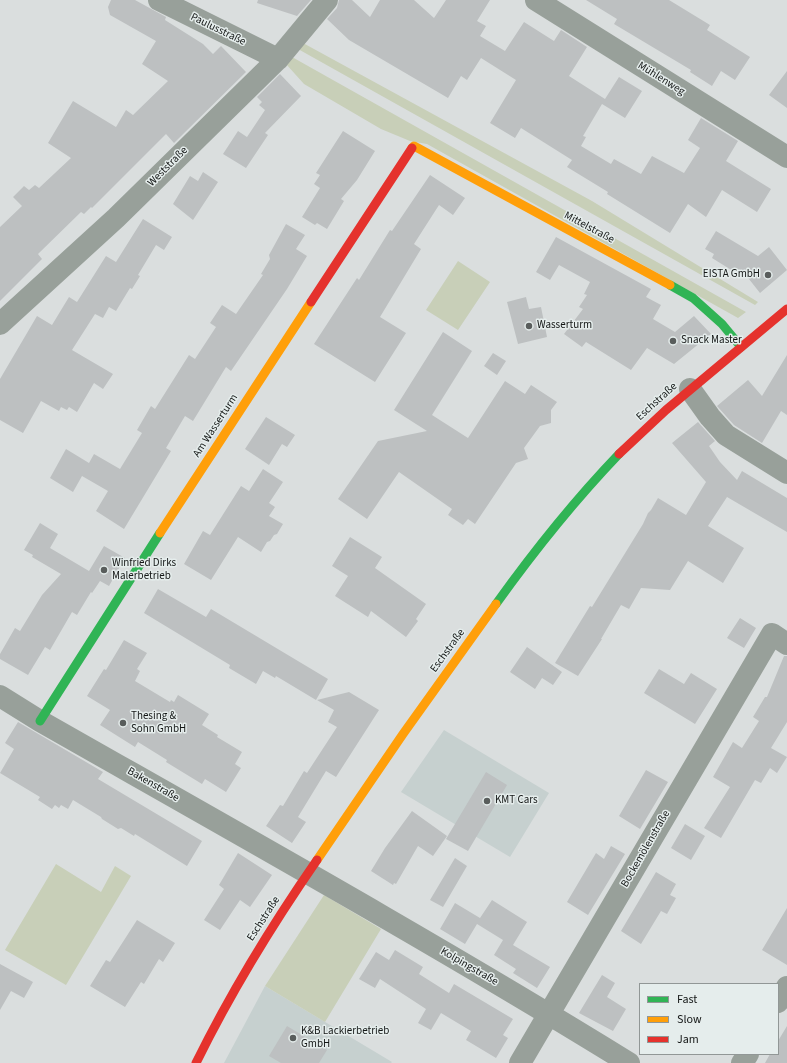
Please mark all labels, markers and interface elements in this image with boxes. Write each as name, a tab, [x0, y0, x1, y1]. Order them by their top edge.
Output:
street label: Paulusstraße	[188, 11, 248, 49]
street label: Mühlenweg	[635, 59, 687, 99]
street label: Weststraße	[145, 144, 191, 190]
street label: Mittelstraße	[562, 209, 616, 247]
place label: EISTA GmbH	[703, 268, 760, 282]
marker: EISTA GmbH	[763, 270, 773, 280]
place label: Wasserturm	[537, 319, 592, 333]
marker: Wasserturm	[524, 321, 534, 331]
place label: Snack Master	[681, 334, 742, 348]
marker: Snack Master	[668, 336, 678, 346]
street label: Eschstraße	[634, 380, 680, 424]
street label: Am Wasserturm	[191, 392, 241, 460]
place label: Winfried Dirks Malerbetrieb	[112, 557, 176, 583]
marker: Winfried Dirks Malerbetrieb	[99, 565, 109, 575]
street label: Eschstraße	[428, 627, 468, 675]
place label: Thesing & Sohn GmbH	[131, 710, 186, 736]
marker: Thesing & Sohn GmbH	[118, 718, 128, 728]
street label: Bakenstraße	[125, 765, 181, 805]
place label: KMT Cars	[495, 794, 538, 808]
marker: KMT Cars	[482, 796, 492, 806]
street label: Bockemölenstraße	[619, 808, 673, 890]
street label: Eschstraße	[245, 894, 283, 944]
street label: Kolpingstraße	[438, 945, 500, 989]
legend	[639, 983, 779, 1055]
text: Fast	[677, 991, 697, 1008]
text: Slow	[677, 1011, 702, 1028]
place label: K&B Lackierbetrieb GmbH	[301, 1025, 389, 1051]
text: Jam	[677, 1031, 699, 1048]
marker: K&B Lackierbetrieb GmbH	[288, 1033, 298, 1043]

